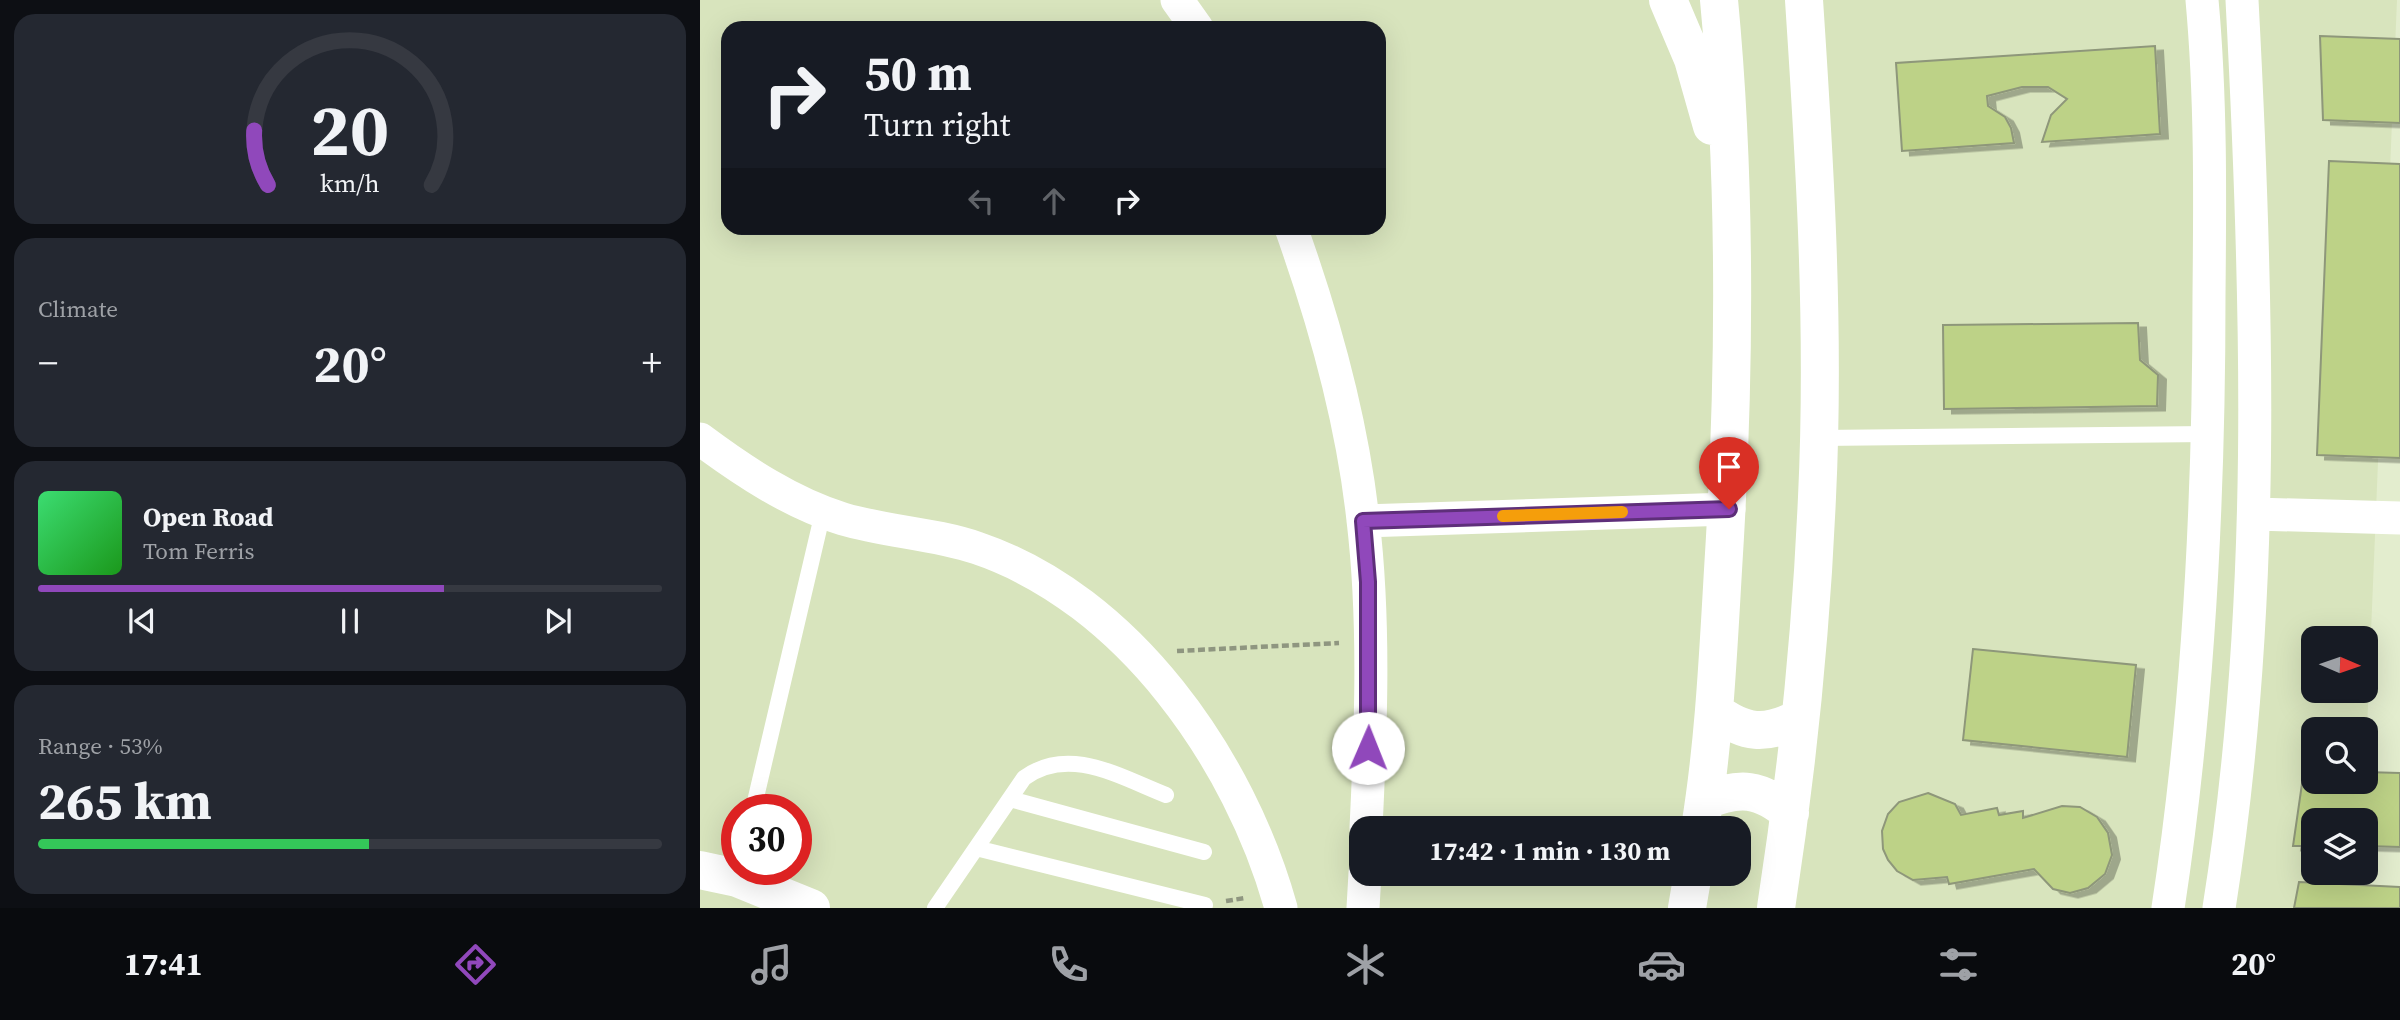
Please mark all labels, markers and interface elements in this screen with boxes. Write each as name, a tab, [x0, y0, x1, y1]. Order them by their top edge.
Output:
text: 50 m	[864, 39, 972, 106]
icon: right	[749, 49, 840, 140]
text: 20	[311, 80, 389, 179]
text: Turn right	[864, 103, 1010, 147]
text: km/h	[320, 166, 380, 200]
icon: left	[962, 182, 1000, 220]
icon: ahead	[1035, 182, 1073, 220]
icon: right	[1108, 182, 1146, 220]
text: Climate	[38, 293, 118, 325]
text: 20°	[313, 328, 387, 399]
text: −	[38, 337, 58, 389]
text: +	[642, 337, 662, 389]
pin	[1699, 437, 1759, 509]
icon: arrive	[1710, 448, 1748, 486]
text: Open Road	[143, 499, 274, 535]
text: Tom Ferris	[143, 535, 254, 567]
icon: previous	[123, 602, 161, 640]
icon: pause	[331, 602, 369, 640]
icon: next	[539, 602, 577, 640]
north arrow	[2301, 626, 2378, 704]
map controls	[2301, 626, 2378, 885]
position arrow	[1331, 711, 1405, 785]
button: search	[2301, 717, 2378, 794]
text: Range · 53%	[38, 730, 163, 762]
text: 265 km	[38, 765, 212, 836]
speed limit sign: 30	[721, 794, 812, 885]
button: layers	[2301, 808, 2378, 885]
text: 17:42 · 1 min · 130 m	[1430, 833, 1670, 869]
icon: directions	[451, 940, 500, 989]
icon: music	[747, 940, 796, 989]
icon: phone	[1044, 940, 1093, 989]
icon: climate	[1341, 940, 1390, 989]
icon: car	[1637, 940, 1686, 989]
icon: filters	[1934, 940, 1983, 989]
text: 17:41	[124, 942, 203, 986]
text: 20°	[2231, 942, 2276, 986]

